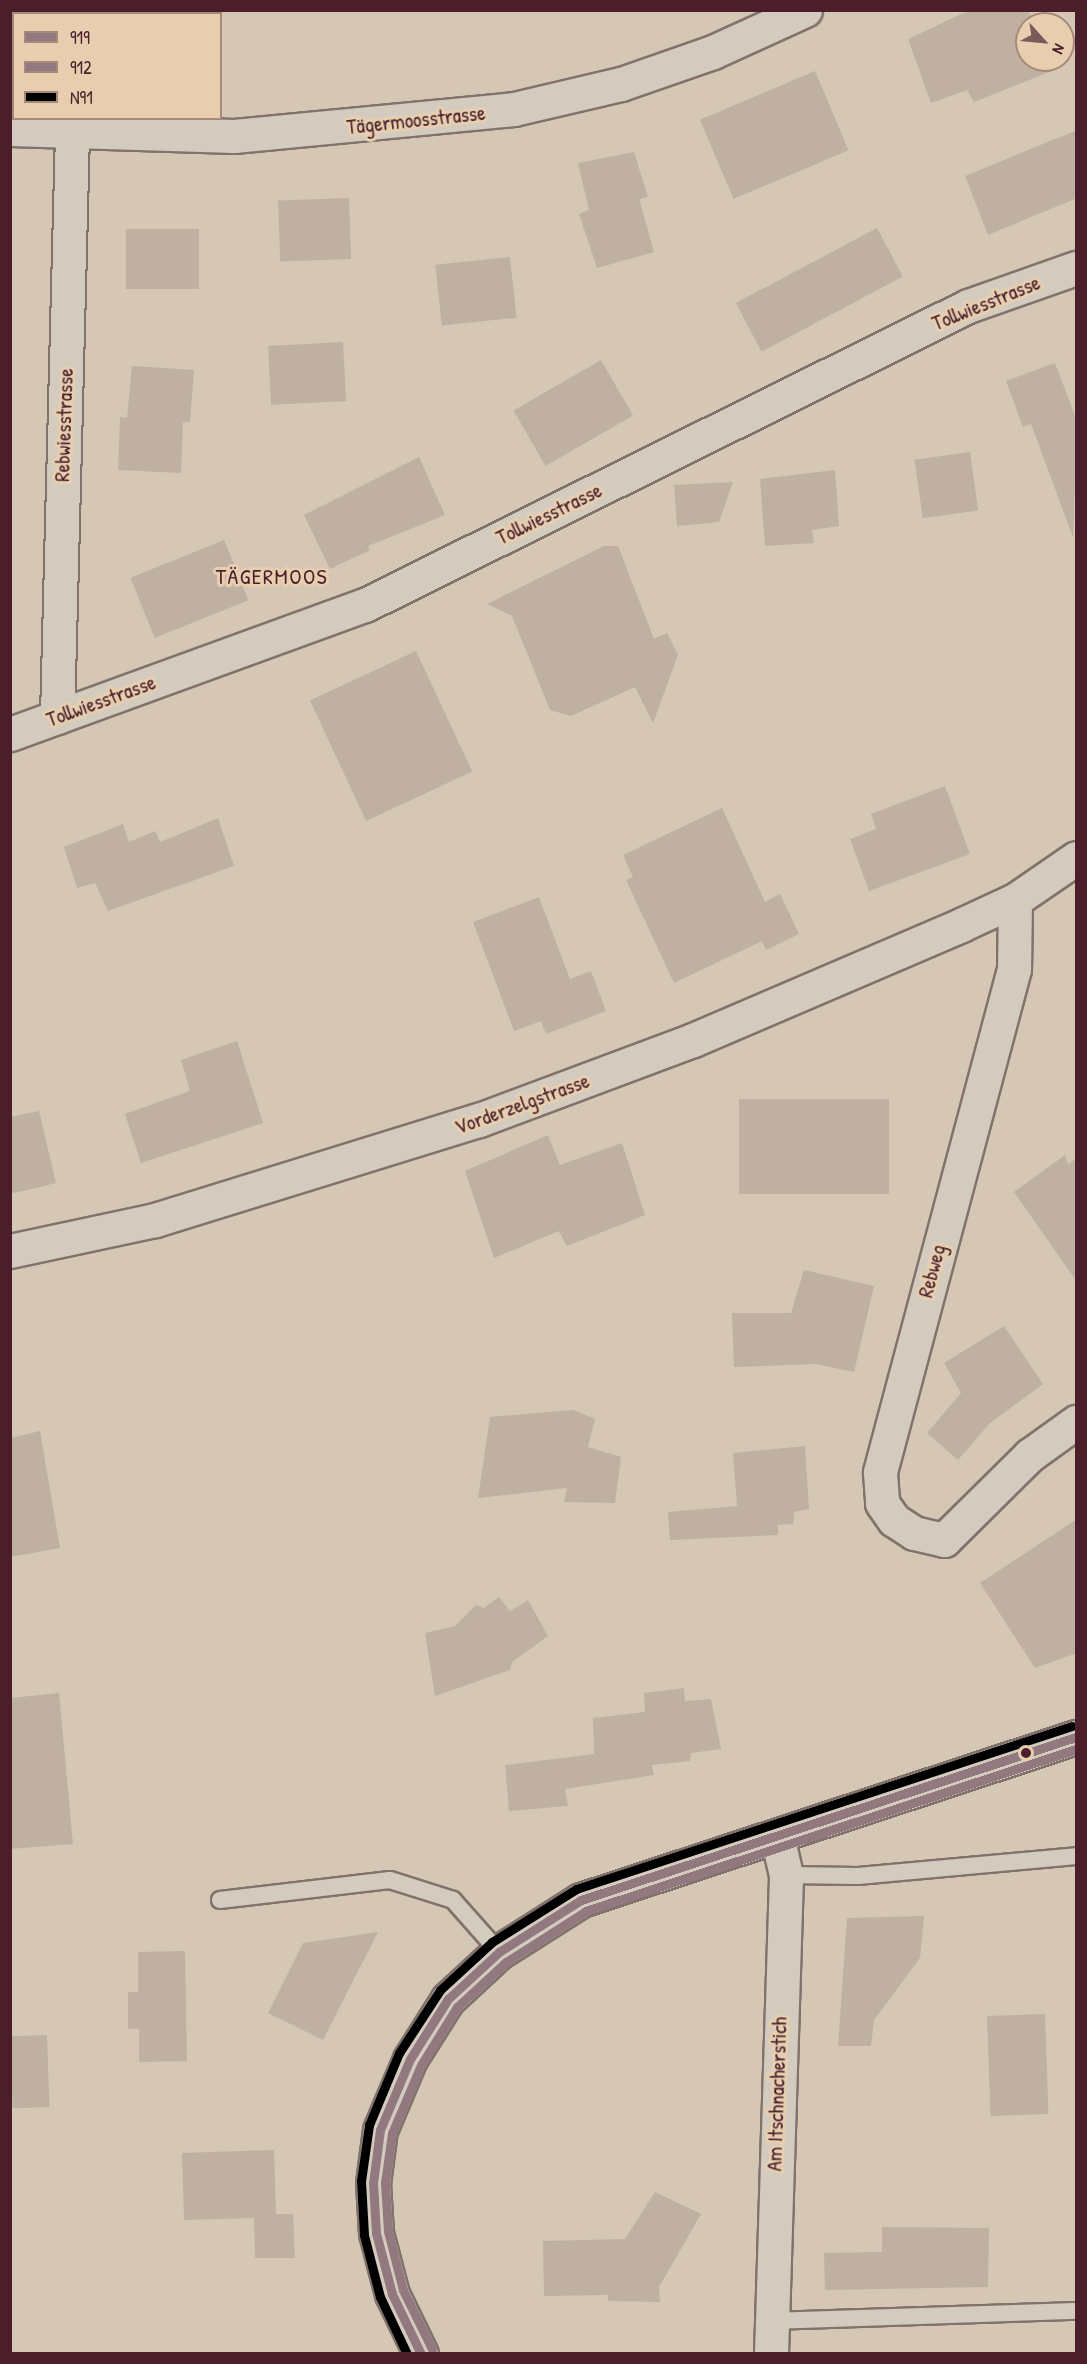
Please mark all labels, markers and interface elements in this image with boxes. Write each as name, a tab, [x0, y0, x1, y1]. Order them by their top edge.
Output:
legend	[12, 12, 222, 120]
north arrow	[1015, 12, 1075, 72]
text: 919	[70, 25, 90, 50]
text: N	[1048, 40, 1071, 58]
text: 912	[70, 55, 92, 80]
text: N91	[70, 85, 93, 110]
street label: Tägermoosstrasse	[345, 100, 487, 140]
street label: Tollwiesstrasse	[928, 270, 1044, 336]
street label: Rebwiesstrasse	[49, 368, 79, 482]
street label: Tollwiesstrasse	[492, 478, 606, 550]
district label: TÄGERMOOS	[216, 564, 328, 590]
street label: Tollwiesstrasse	[43, 670, 159, 732]
street label: Vorderzelgstrasse	[451, 1068, 593, 1140]
street label: Rebweg	[913, 1242, 951, 1300]
unlabelled marker	[1020, 1747, 1032, 1759]
street label: Am Itschnacherstich	[762, 2016, 792, 2172]

